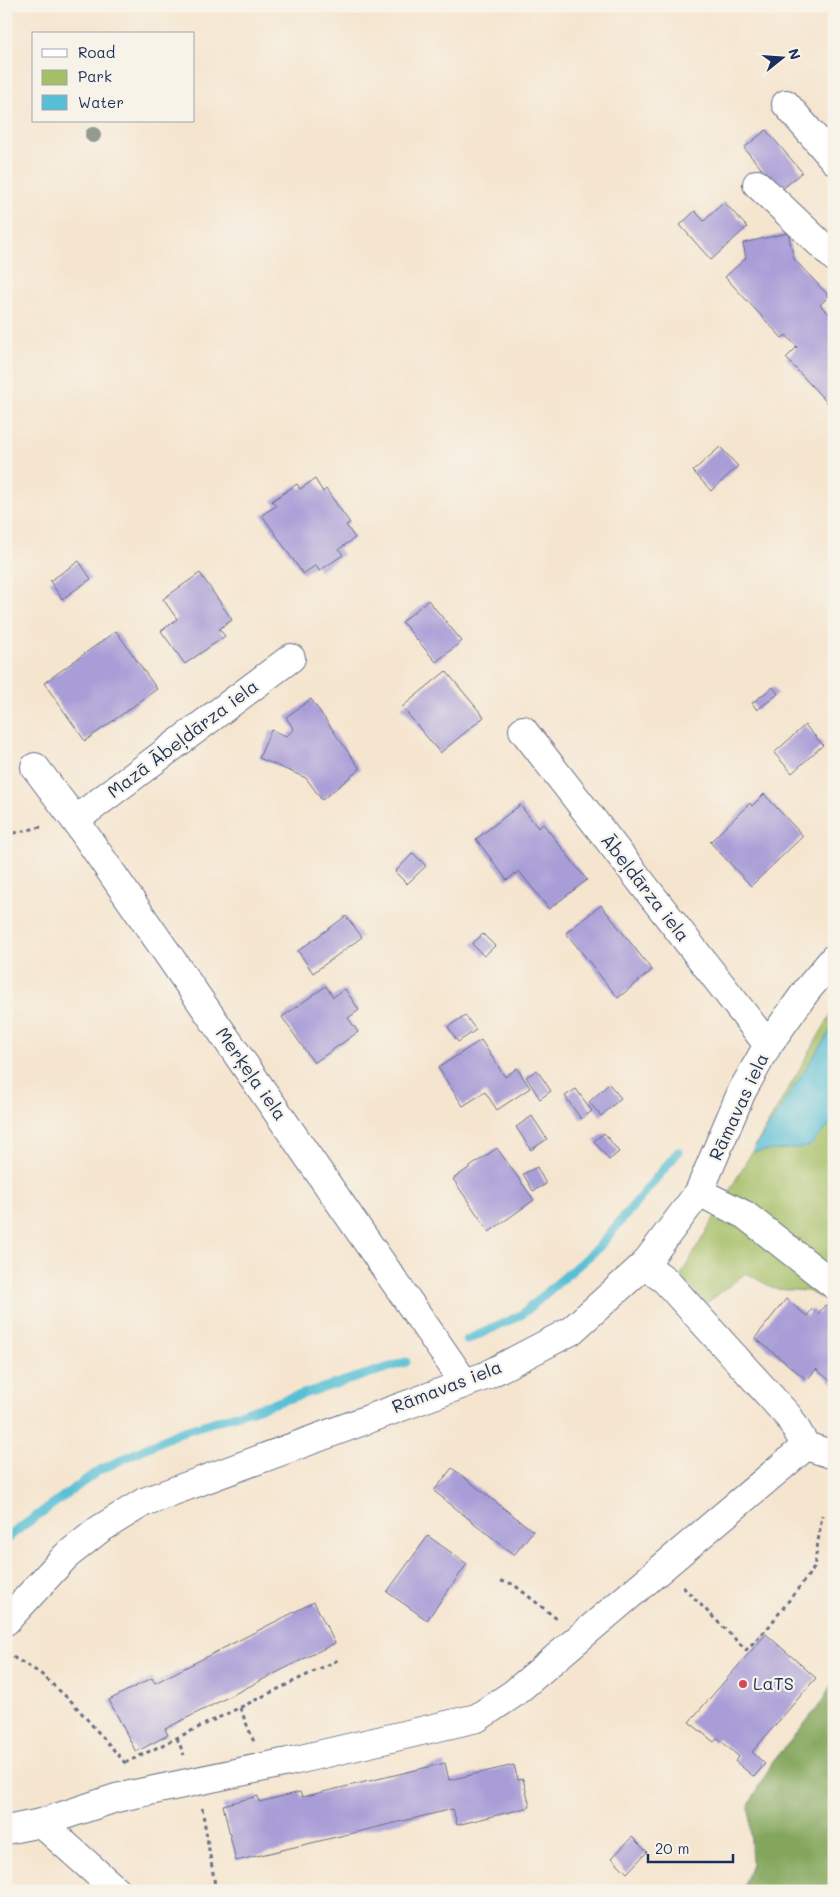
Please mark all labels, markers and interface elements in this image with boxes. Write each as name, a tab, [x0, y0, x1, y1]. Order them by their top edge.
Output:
legend	[32, 32, 195, 122]
north arrow	[758, 32, 808, 82]
text: Road	[78, 42, 115, 62]
text: N	[784, 46, 806, 62]
text: Park	[78, 66, 112, 86]
text: Water	[78, 92, 124, 112]
street label: Mazā Ābeļdārza iela	[102, 674, 263, 803]
street label: Ābeļdārza iela	[596, 829, 695, 946]
street label: Merķeļa iela	[211, 1022, 293, 1125]
street label: Rāmavas iela	[703, 1049, 773, 1164]
street label: Rāmavas iela	[388, 1354, 505, 1418]
place label: LaTS	[753, 1671, 794, 1695]
marker: LaTS	[737, 1678, 749, 1690]
scale bar	[648, 1832, 732, 1864]
text: 20 m	[655, 1838, 689, 1858]

